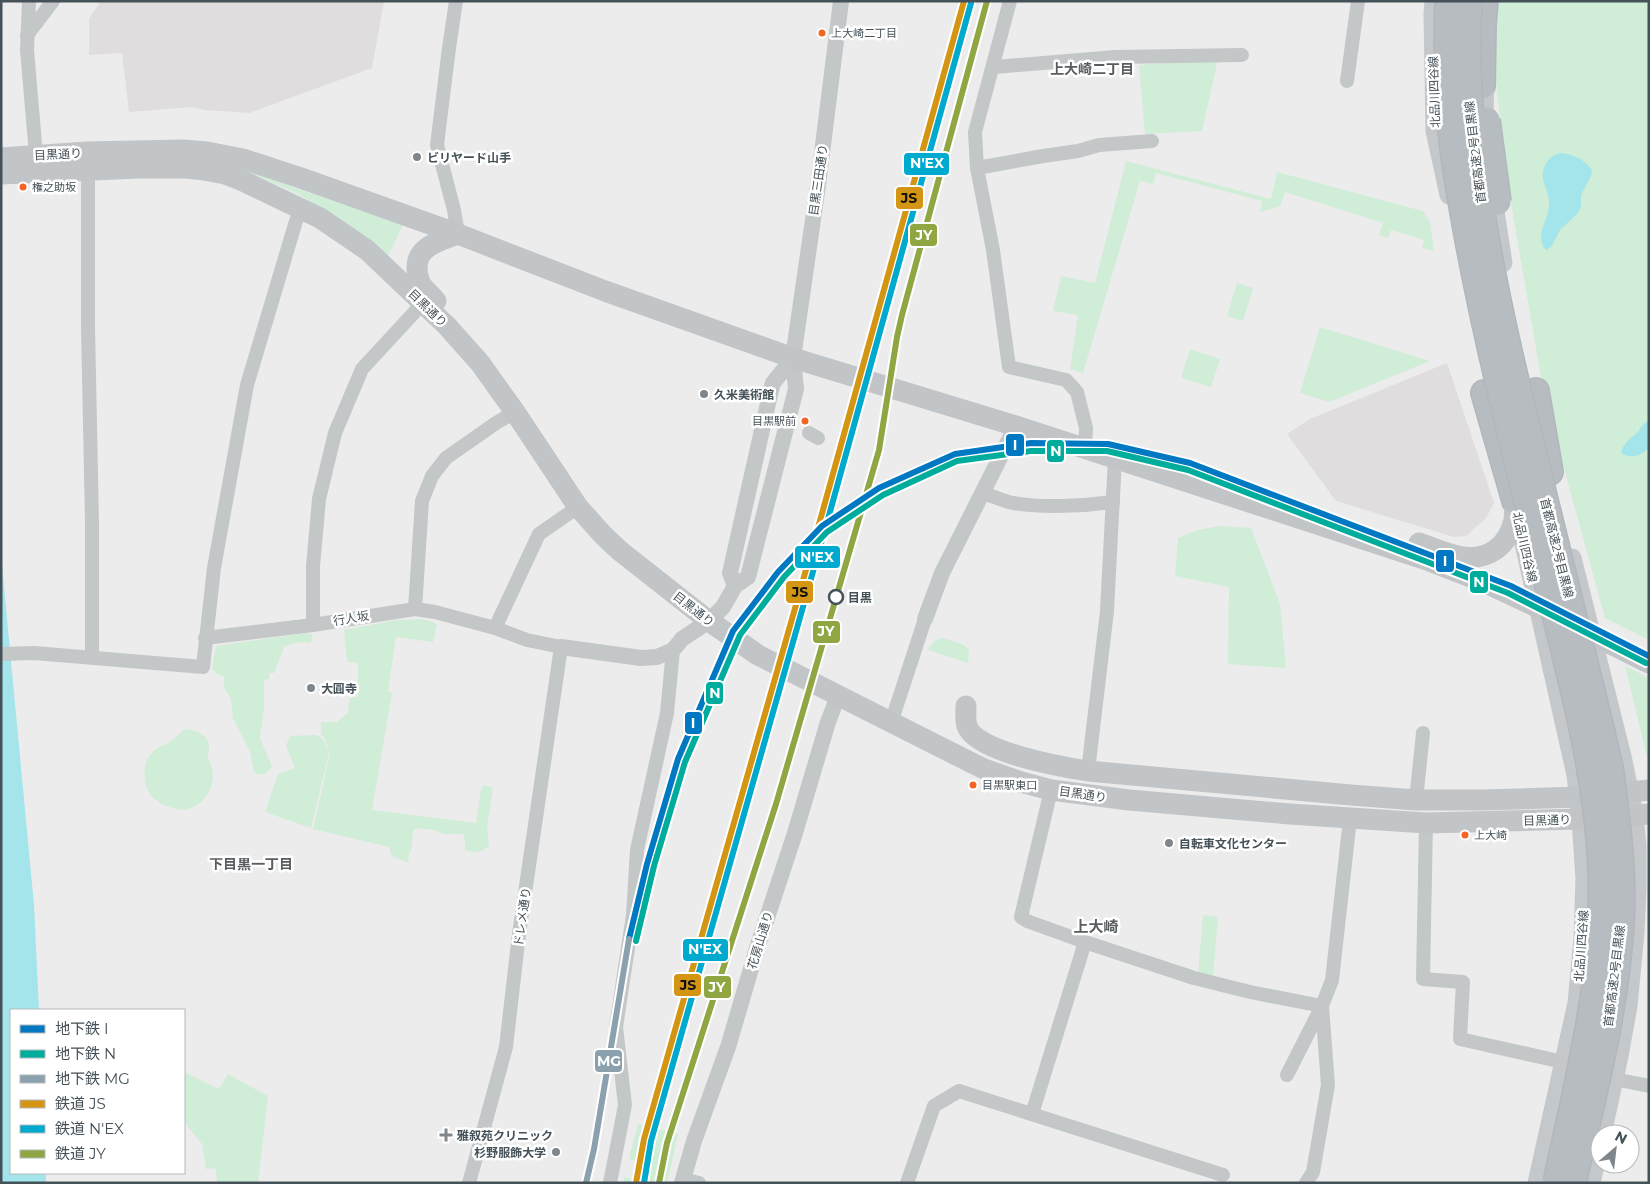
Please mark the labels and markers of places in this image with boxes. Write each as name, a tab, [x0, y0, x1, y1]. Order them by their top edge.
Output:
place label: 上大崎二丁目	[831, 26, 897, 40]
marker: 上大崎二丁目	[817, 28, 827, 38]
place label: ビリヤード山手	[427, 150, 511, 165]
marker: ビリヤード山手	[411, 151, 423, 163]
place label: 権之助坂	[32, 180, 76, 194]
marker: 権之助坂	[18, 182, 28, 192]
place label: 久米美術館	[714, 387, 774, 402]
marker: 久米美術館	[698, 388, 710, 400]
place label: 目黒駅前	[752, 414, 796, 428]
marker: 目黒駅前	[800, 416, 810, 426]
marker: 目黒	[828, 589, 844, 605]
place label: 目黒	[848, 590, 872, 605]
place label: 大圓寺	[321, 681, 357, 696]
marker: 大圓寺	[305, 682, 317, 694]
place label: 目黒駅東口	[982, 778, 1037, 792]
marker: 目黒駅東口	[968, 780, 978, 790]
place label: 上大崎	[1474, 828, 1507, 842]
marker: 上大崎	[1460, 830, 1470, 840]
place label: 自転車文化センター	[1179, 836, 1287, 851]
marker: 自転車文化センター	[1163, 837, 1175, 849]
marker: 雅叙苑クリニック	[439, 1128, 453, 1142]
place label: 雅叙苑クリニック	[456, 1128, 553, 1143]
place label: 杉野服飾大学	[474, 1145, 546, 1160]
marker: 杉野服飾大学	[550, 1146, 562, 1158]

